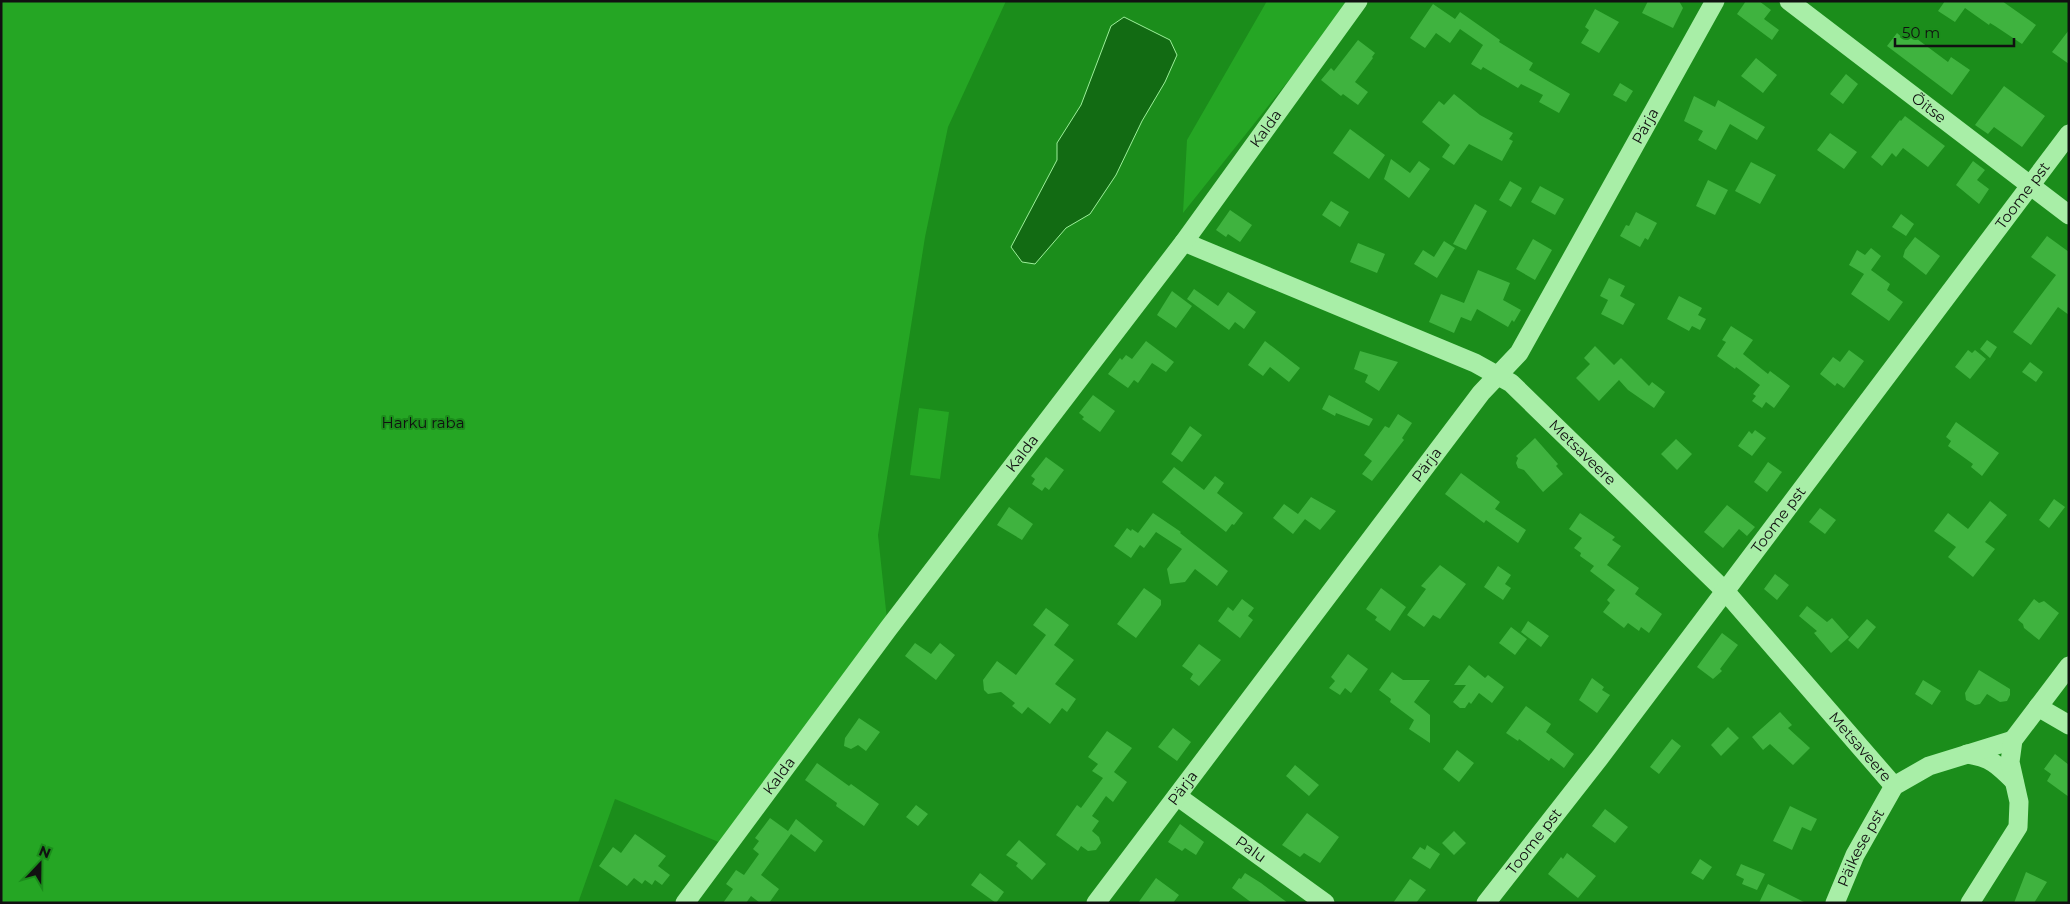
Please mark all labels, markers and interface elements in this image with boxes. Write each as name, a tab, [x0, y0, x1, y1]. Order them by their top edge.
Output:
scale bar	[1895, 15, 2014, 47]
text: 50 m	[1902, 23, 1940, 42]
street label: Õitse	[1908, 88, 1950, 127]
street label: Pärja	[1627, 104, 1663, 147]
street label: Kalda	[1245, 106, 1286, 151]
street label: Toome pst	[1991, 158, 2054, 233]
park label: Harku raba	[382, 413, 465, 432]
street label: Metsaveere	[1545, 415, 1620, 489]
street label: Kalda	[1001, 431, 1042, 476]
street label: Pärja	[1407, 443, 1446, 486]
street label: Toome pst	[1747, 482, 1810, 557]
street label: Metsaveere	[1825, 708, 1896, 785]
street label: Kalda	[758, 753, 799, 798]
street label: Pärja	[1163, 767, 1202, 809]
street label: Toome pst	[1502, 804, 1566, 878]
street label: Päikese pst	[1833, 805, 1888, 889]
street label: Palu	[1232, 831, 1270, 866]
north arrow	[15, 839, 65, 889]
text: N	[36, 841, 53, 862]

